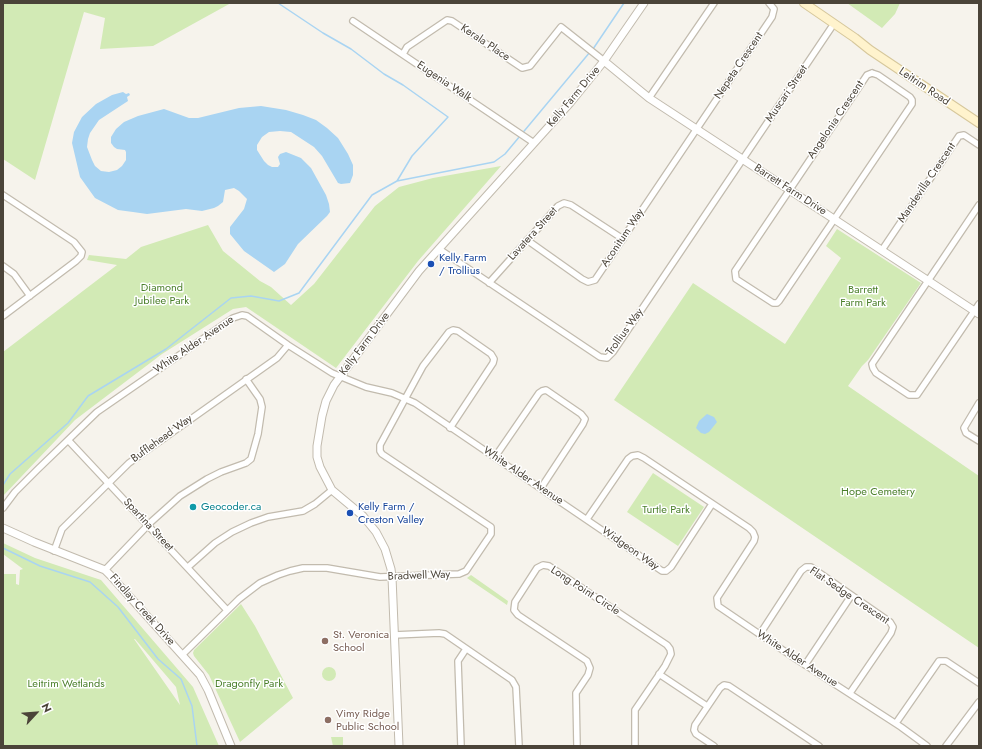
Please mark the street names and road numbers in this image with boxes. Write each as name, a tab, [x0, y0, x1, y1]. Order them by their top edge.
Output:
street label: Kerala Place	[458, 22, 512, 64]
street label: Nepeta Crescent	[712, 30, 766, 102]
street label: Eugenia Walk	[414, 59, 474, 105]
street label: Muscari Street	[763, 63, 811, 125]
street label: Kelly Farm Drive	[545, 64, 603, 130]
street label: Leitrim Road	[896, 65, 952, 109]
street label: Angelonia Crescent	[805, 78, 867, 162]
street label: Mandevilla Crescent	[895, 140, 959, 226]
street label: Barrett Farm Drive	[751, 162, 829, 218]
street label: Lavatera Street	[506, 205, 560, 263]
street label: Aconitum Way	[599, 206, 647, 270]
street label: Trollius Way	[603, 306, 647, 358]
street label: Kelly Farm Drive	[337, 310, 393, 378]
street label: White Alder Avenue	[151, 313, 237, 377]
street label: Bufflehead Way	[129, 412, 195, 466]
street label: White Alder Avenue	[480, 444, 566, 508]
street label: Spartina Street	[120, 496, 176, 554]
street label: Widgeon Way	[599, 524, 661, 574]
street label: Long Point Circle	[548, 564, 622, 618]
street label: Flat Sedge Crescent	[807, 565, 891, 627]
street label: Bradwell Way	[387, 568, 451, 584]
street label: Findlay Creek Drive	[107, 572, 177, 648]
street label: White Alder Avenue	[754, 628, 840, 690]

